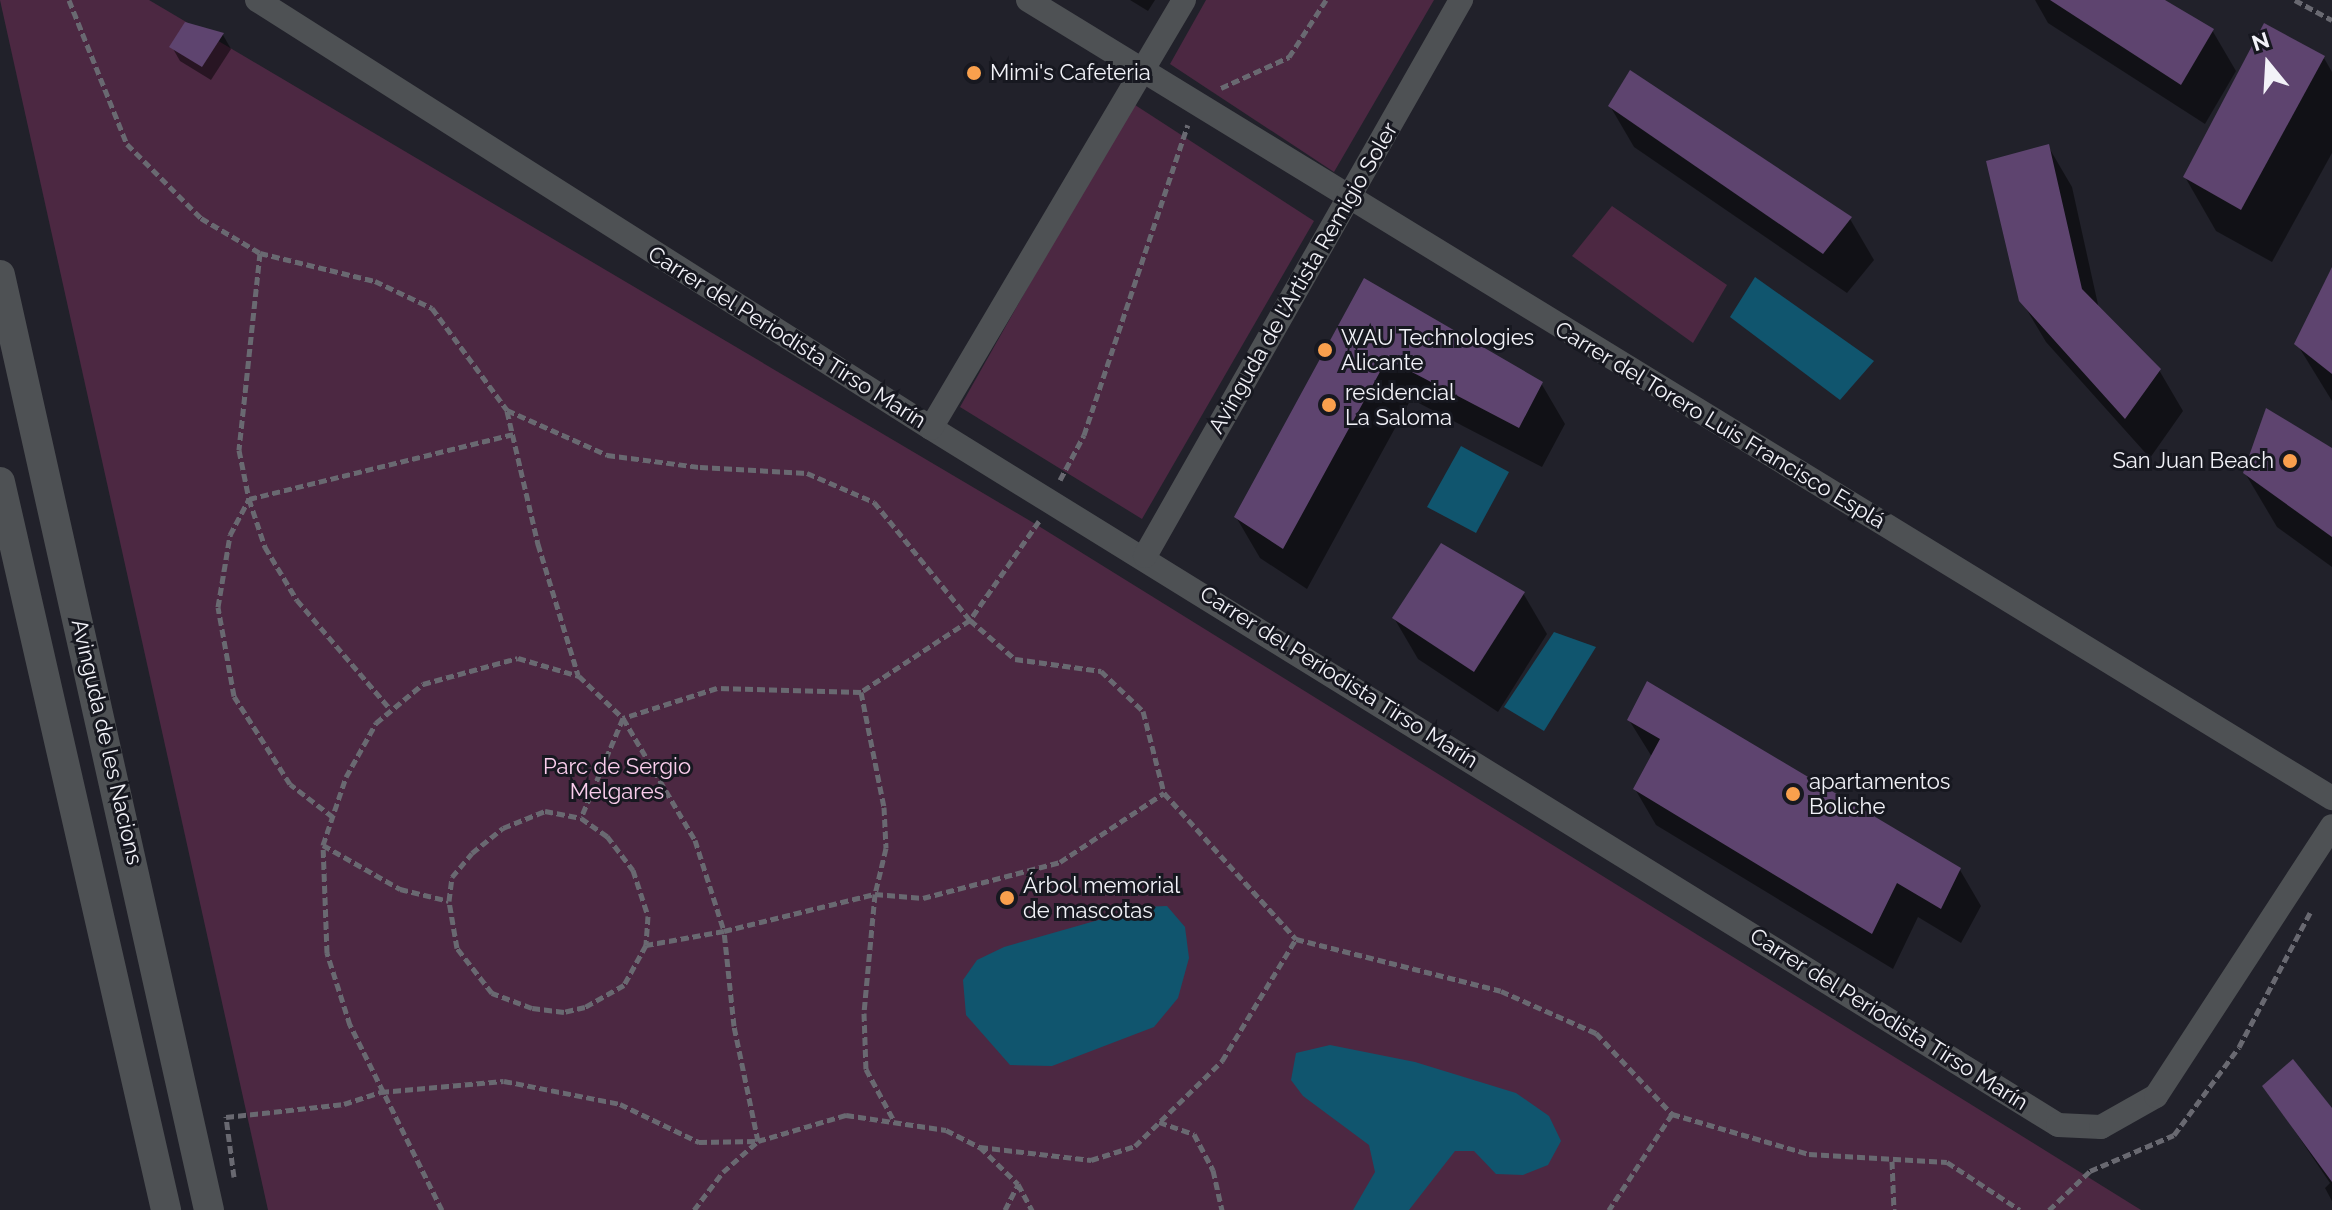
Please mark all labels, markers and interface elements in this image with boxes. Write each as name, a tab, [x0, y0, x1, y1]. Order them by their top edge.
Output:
north arrow	[2228, 24, 2308, 104]
text: N	[2249, 26, 2273, 56]
place label: Mimi's Cafeteria	[990, 60, 1151, 86]
marker: Mimi's Cafeteria	[965, 64, 983, 82]
street label: Avinguda de l'Artista Remigio Soler	[1203, 118, 1403, 438]
street label: Carrer del Periodista Tirso Marín	[642, 240, 932, 434]
street label: Carrer del Torero Luis Francisco Esplá	[1549, 315, 1891, 535]
place label: WAU Technologies Alicante	[1341, 324, 1535, 376]
marker: WAU Technologies Alicante	[1316, 341, 1334, 359]
place label: residencial La Saloma	[1345, 379, 1455, 430]
marker: residencial La Saloma	[1320, 396, 1338, 414]
place label: San Juan Beach	[2112, 448, 2274, 474]
marker: San Juan Beach	[2281, 452, 2299, 470]
street label: Carrer del Periodista Tirso Marín	[1194, 580, 1484, 774]
street label: Avinguda de les Nacions	[66, 617, 148, 867]
park label: Parc de Sergio Melgares	[543, 753, 691, 804]
place label: apartamentos Boliche	[1809, 768, 1950, 820]
marker: apartamentos Boliche	[1784, 785, 1802, 803]
place label: Árbol memorial de mascotas	[1023, 872, 1181, 924]
marker: Árbol memorial de mascotas	[998, 889, 1016, 907]
street label: Carrer del Periodista Tirso Marín	[1744, 922, 2034, 1116]

